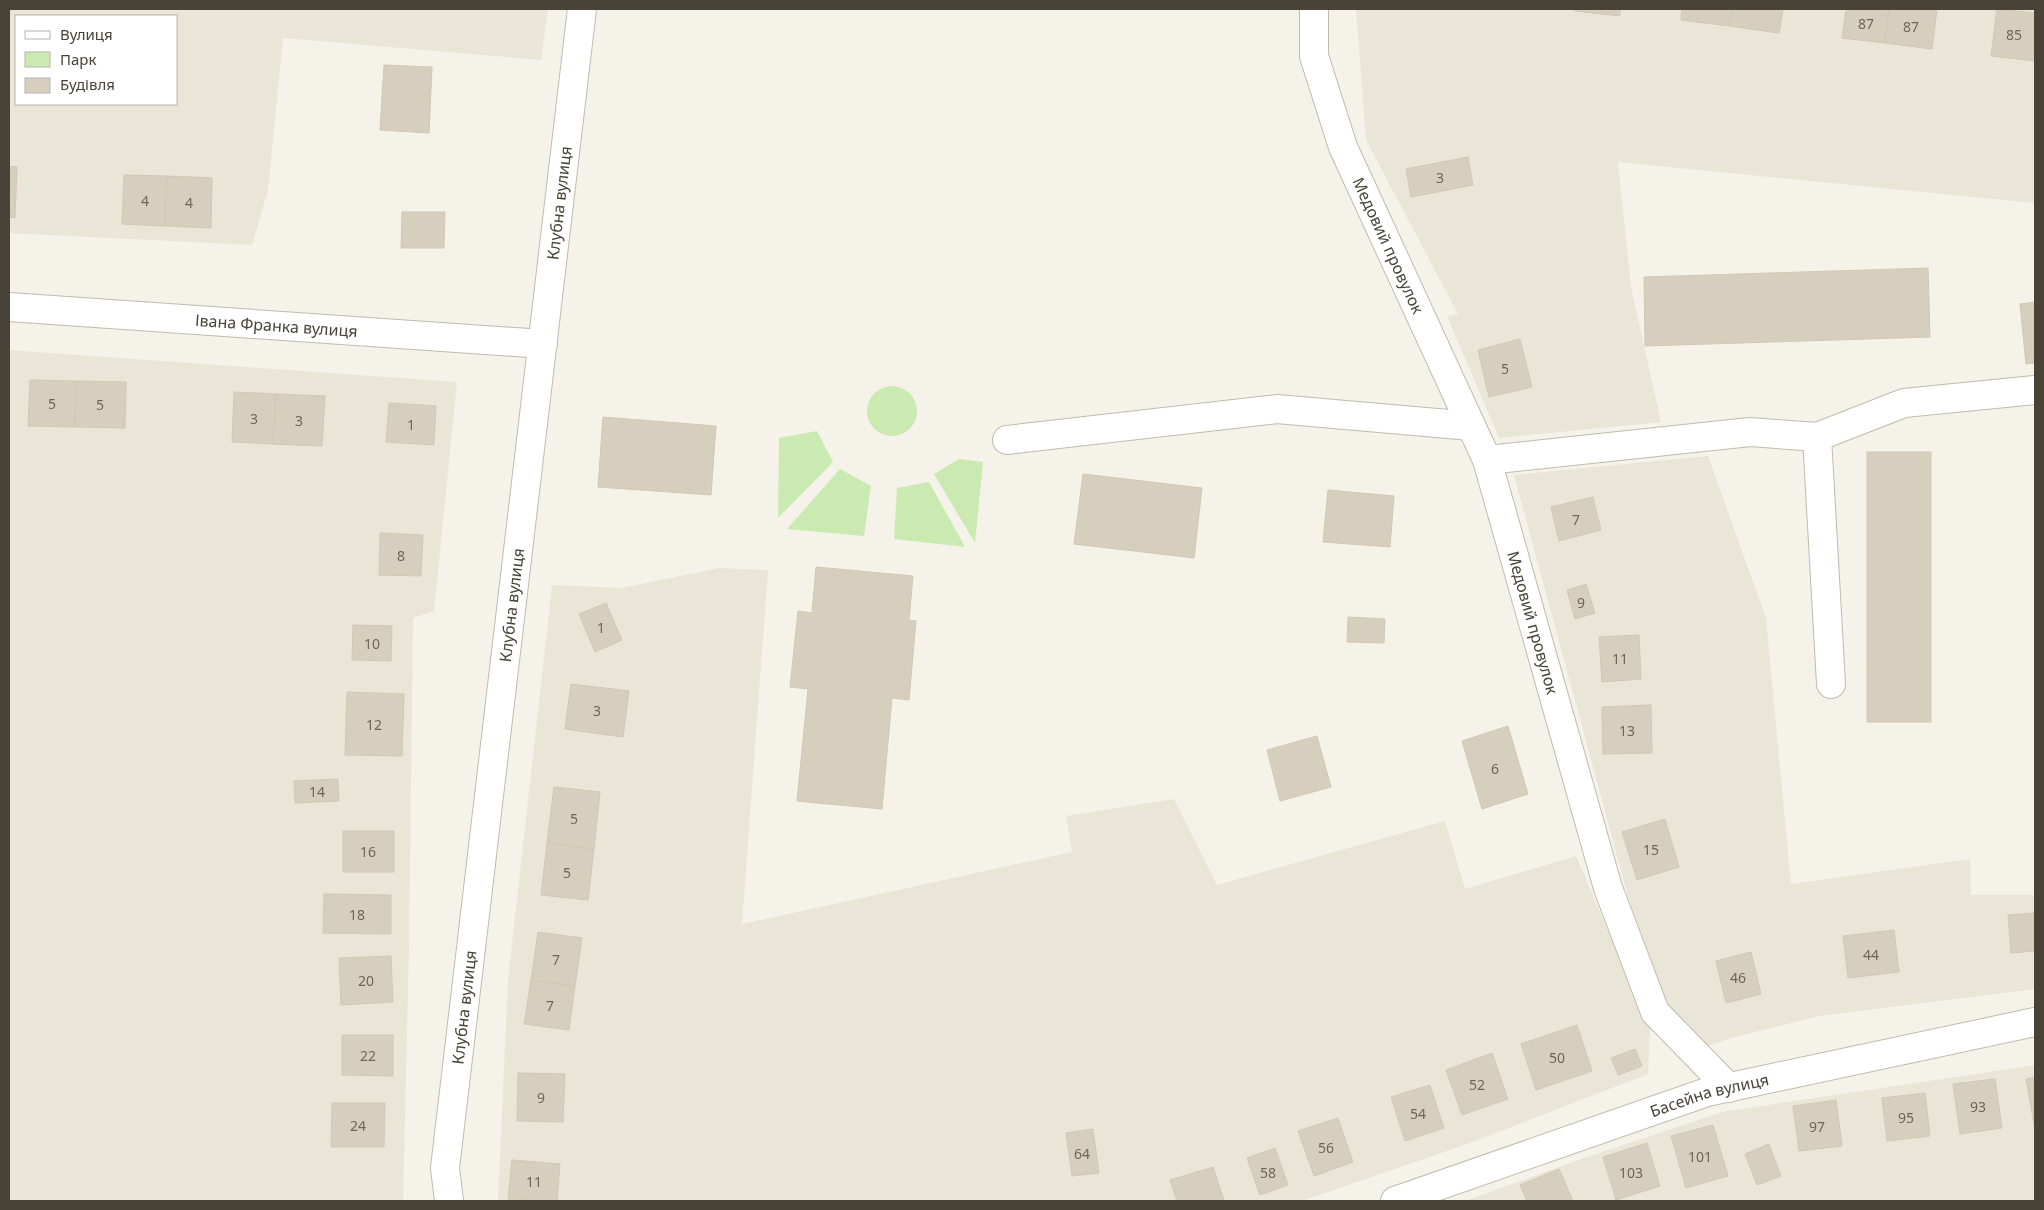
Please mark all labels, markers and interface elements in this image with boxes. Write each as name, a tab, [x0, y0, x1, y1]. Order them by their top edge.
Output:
house number: 87	[1858, 14, 1874, 33]
legend	[15, 15, 178, 105]
house number: 87	[1903, 17, 1919, 36]
text: Вулиця	[60, 24, 113, 44]
house number: 85	[2006, 25, 2022, 44]
text: Парк	[60, 49, 96, 69]
text: Будівля	[60, 74, 115, 94]
street label: Клубна вулиця	[541, 145, 577, 261]
house number: 3	[1436, 168, 1444, 187]
street label: Медовий провулок	[1347, 174, 1429, 318]
house number: 4	[141, 191, 149, 210]
house number: 4	[185, 193, 193, 212]
street label: Івана Франка вулиця	[194, 309, 358, 342]
house number: 5	[1501, 359, 1509, 378]
house number: 5	[48, 394, 56, 413]
house number: 5	[96, 395, 104, 414]
house number: 3	[250, 409, 258, 428]
house number: 3	[295, 411, 303, 430]
house number: 1	[407, 415, 415, 434]
house number: 7	[1572, 510, 1580, 529]
house number: 8	[397, 546, 405, 565]
street label: Клубна вулиця	[494, 547, 529, 663]
street label: Медовий провулок	[1502, 548, 1564, 697]
house number: 9	[1577, 593, 1585, 612]
house number: 1	[597, 618, 605, 637]
house number: 10	[364, 634, 380, 653]
house number: 11	[1612, 649, 1628, 668]
house number: 3	[593, 701, 601, 720]
house number: 12	[366, 715, 382, 734]
house number: 13	[1619, 721, 1635, 740]
house number: 6	[1491, 759, 1499, 778]
house number: 14	[309, 782, 325, 801]
house number: 5	[570, 809, 578, 828]
house number: 15	[1643, 840, 1659, 859]
house number: 16	[360, 842, 376, 861]
house number: 5	[563, 863, 571, 882]
house number: 18	[349, 905, 365, 924]
house number: 44	[1863, 945, 1879, 964]
street label: Клубна вулиця	[446, 949, 482, 1066]
house number: 7	[552, 950, 560, 969]
house number: 46	[1730, 968, 1746, 987]
house number: 20	[358, 971, 374, 990]
house number: 7	[546, 996, 554, 1015]
house number: 22	[360, 1046, 376, 1065]
house number: 50	[1549, 1048, 1565, 1067]
street label: Басейна вулиця	[1647, 1068, 1771, 1122]
house number: 52	[1469, 1075, 1485, 1094]
house number: 9	[537, 1088, 545, 1107]
house number: 93	[1970, 1097, 1986, 1116]
house number: 54	[1410, 1104, 1426, 1123]
house number: 95	[1898, 1108, 1914, 1127]
house number: 24	[350, 1116, 366, 1135]
house number: 97	[1809, 1117, 1825, 1136]
house number: 56	[1318, 1138, 1334, 1157]
house number: 64	[1074, 1144, 1090, 1163]
house number: 101	[1688, 1147, 1712, 1166]
house number: 58	[1260, 1163, 1276, 1182]
house number: 103	[1619, 1163, 1643, 1182]
house number: 11	[526, 1172, 542, 1191]

